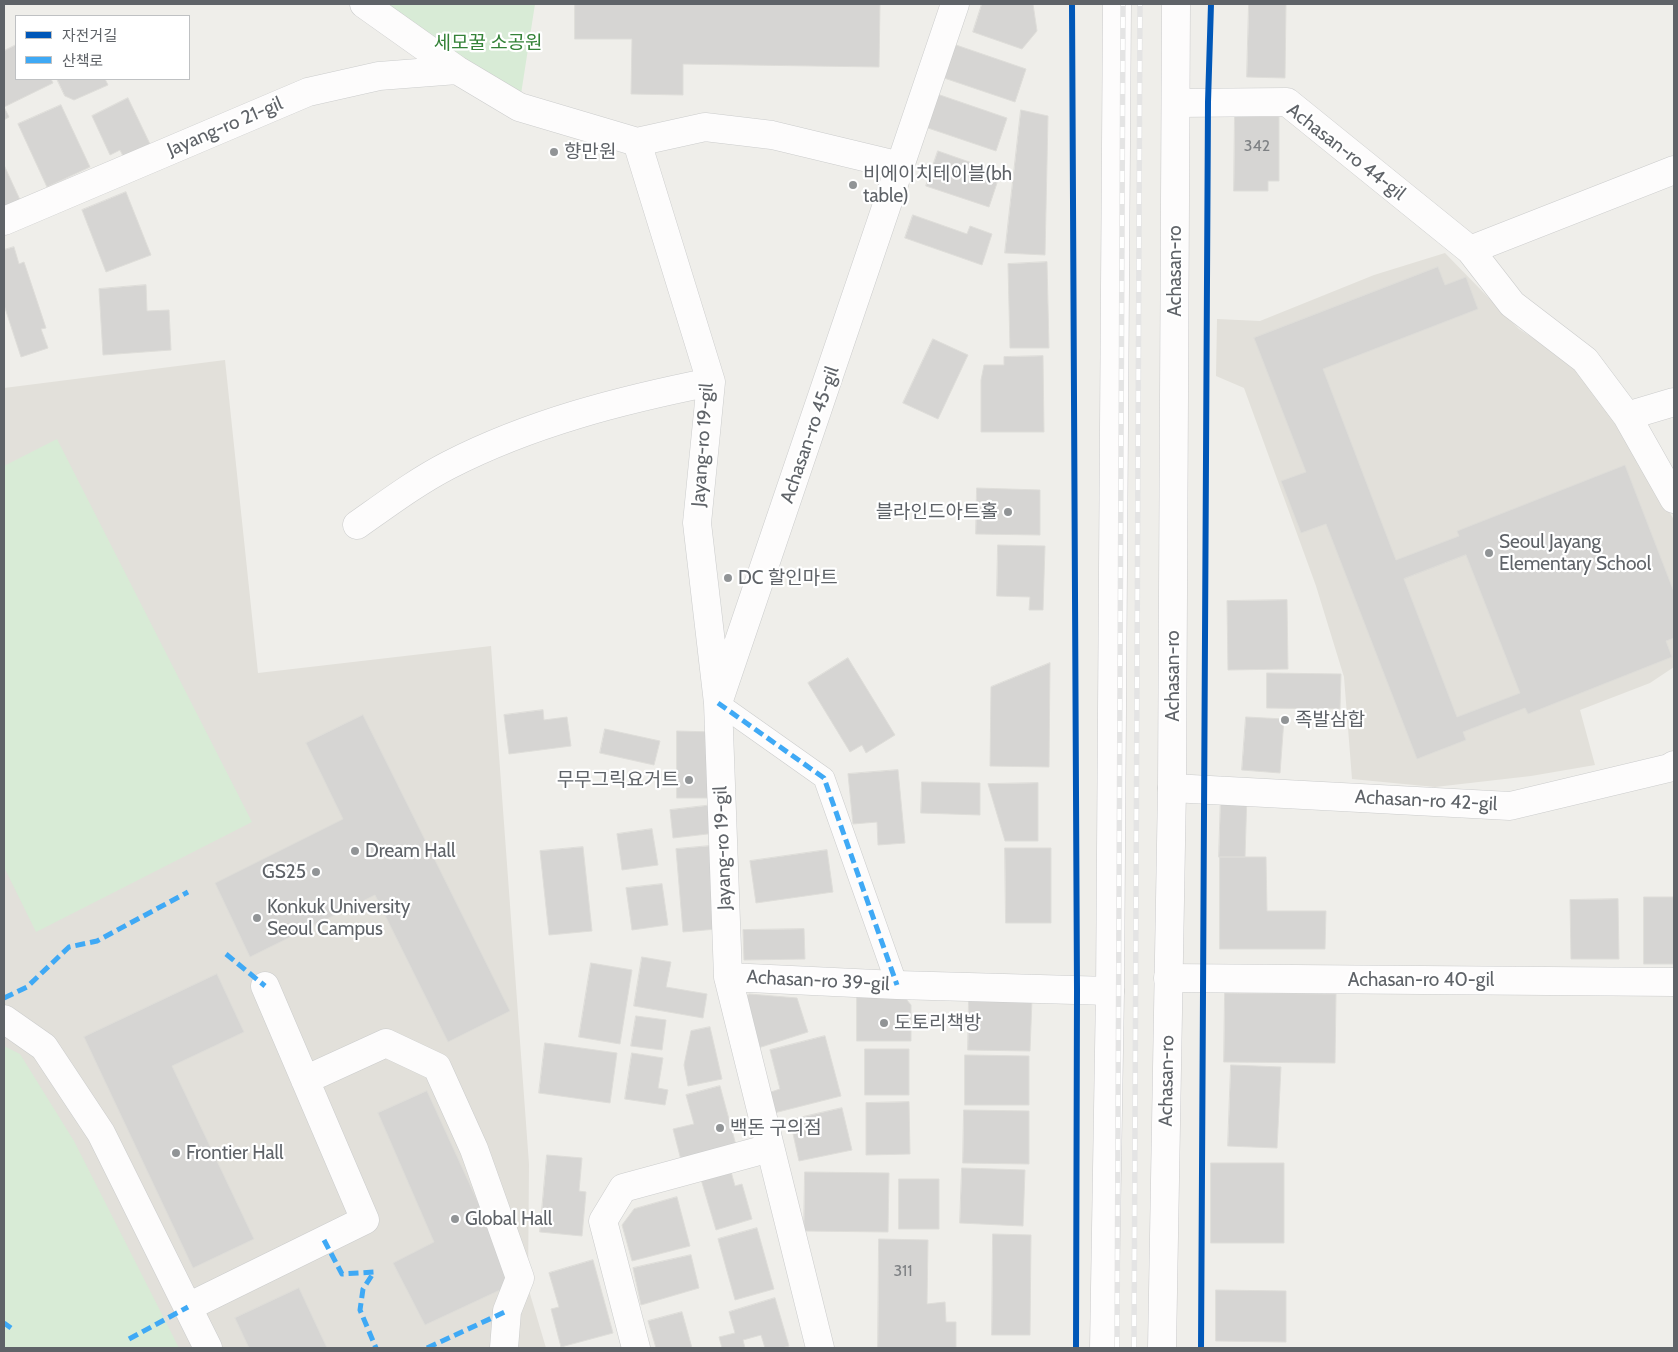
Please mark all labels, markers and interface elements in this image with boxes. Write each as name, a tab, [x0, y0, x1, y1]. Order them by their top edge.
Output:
legend	[15, 15, 190, 80]
text: 자전거길	[62, 27, 117, 45]
park label: 세모꿀 소공원	[433, 32, 543, 54]
text: 산책로	[62, 52, 103, 70]
street label: Jayang-ro 21-gil	[164, 92, 286, 162]
street label: Achasan-ro 44-gil	[1282, 99, 1410, 205]
house number: 342	[1244, 136, 1270, 156]
place label: 향만원	[564, 141, 616, 163]
marker: 향만원	[548, 146, 560, 158]
place label: 비에이치테이블(bh table)	[863, 163, 1012, 207]
marker: 비에이치테이블(bh table)	[847, 179, 859, 191]
street label: Achasan-ro	[1164, 225, 1186, 317]
street label: Achasan-ro 45-gil	[776, 364, 844, 506]
street label: Jayang-ro 19-gil	[687, 382, 719, 508]
place label: 블라인드아트홀	[876, 501, 998, 523]
marker: 블라인드아트홀	[1002, 506, 1014, 518]
place label: Seoul Jayang Elementary School	[1499, 531, 1651, 575]
marker: Seoul Jayang Elementary School	[1483, 547, 1495, 559]
place label: DC 할인마트	[738, 567, 838, 589]
marker: DC 할인마트	[722, 572, 734, 584]
street label: Achasan-ro	[1162, 630, 1184, 722]
place label: 족발삼합	[1295, 709, 1365, 731]
marker: 족발삼합	[1279, 714, 1291, 726]
place label: 무무그릭요거트	[557, 769, 679, 791]
marker: 무무그릭요거트	[683, 774, 695, 786]
street label: Jayang-ro 19-gil	[709, 786, 737, 910]
street label: Achasan-ro 42-gil	[1354, 786, 1498, 816]
place label: Dream Hall	[365, 840, 456, 862]
marker: Dream Hall	[349, 845, 361, 857]
place label: GS25	[262, 861, 306, 883]
marker: GS25	[310, 866, 322, 878]
place label: Konkuk University Seoul Campus	[267, 896, 410, 940]
marker: Konkuk University Seoul Campus	[251, 912, 263, 924]
street label: Achasan-ro 39-gil	[746, 966, 890, 996]
street label: Achasan-ro 40-gil	[1348, 969, 1494, 991]
place label: 도토리책방	[894, 1012, 981, 1034]
marker: 도토리책방	[878, 1017, 890, 1029]
street label: Achasan-ro	[1155, 1035, 1179, 1127]
place label: 백돈 구의점	[730, 1117, 822, 1139]
marker: 백돈 구의점	[714, 1122, 726, 1134]
place label: Frontier Hall	[186, 1142, 284, 1164]
marker: Frontier Hall	[170, 1147, 182, 1159]
place label: Global Hall	[465, 1208, 552, 1230]
marker: Global Hall	[449, 1213, 461, 1225]
house number: 311	[893, 1261, 913, 1281]

